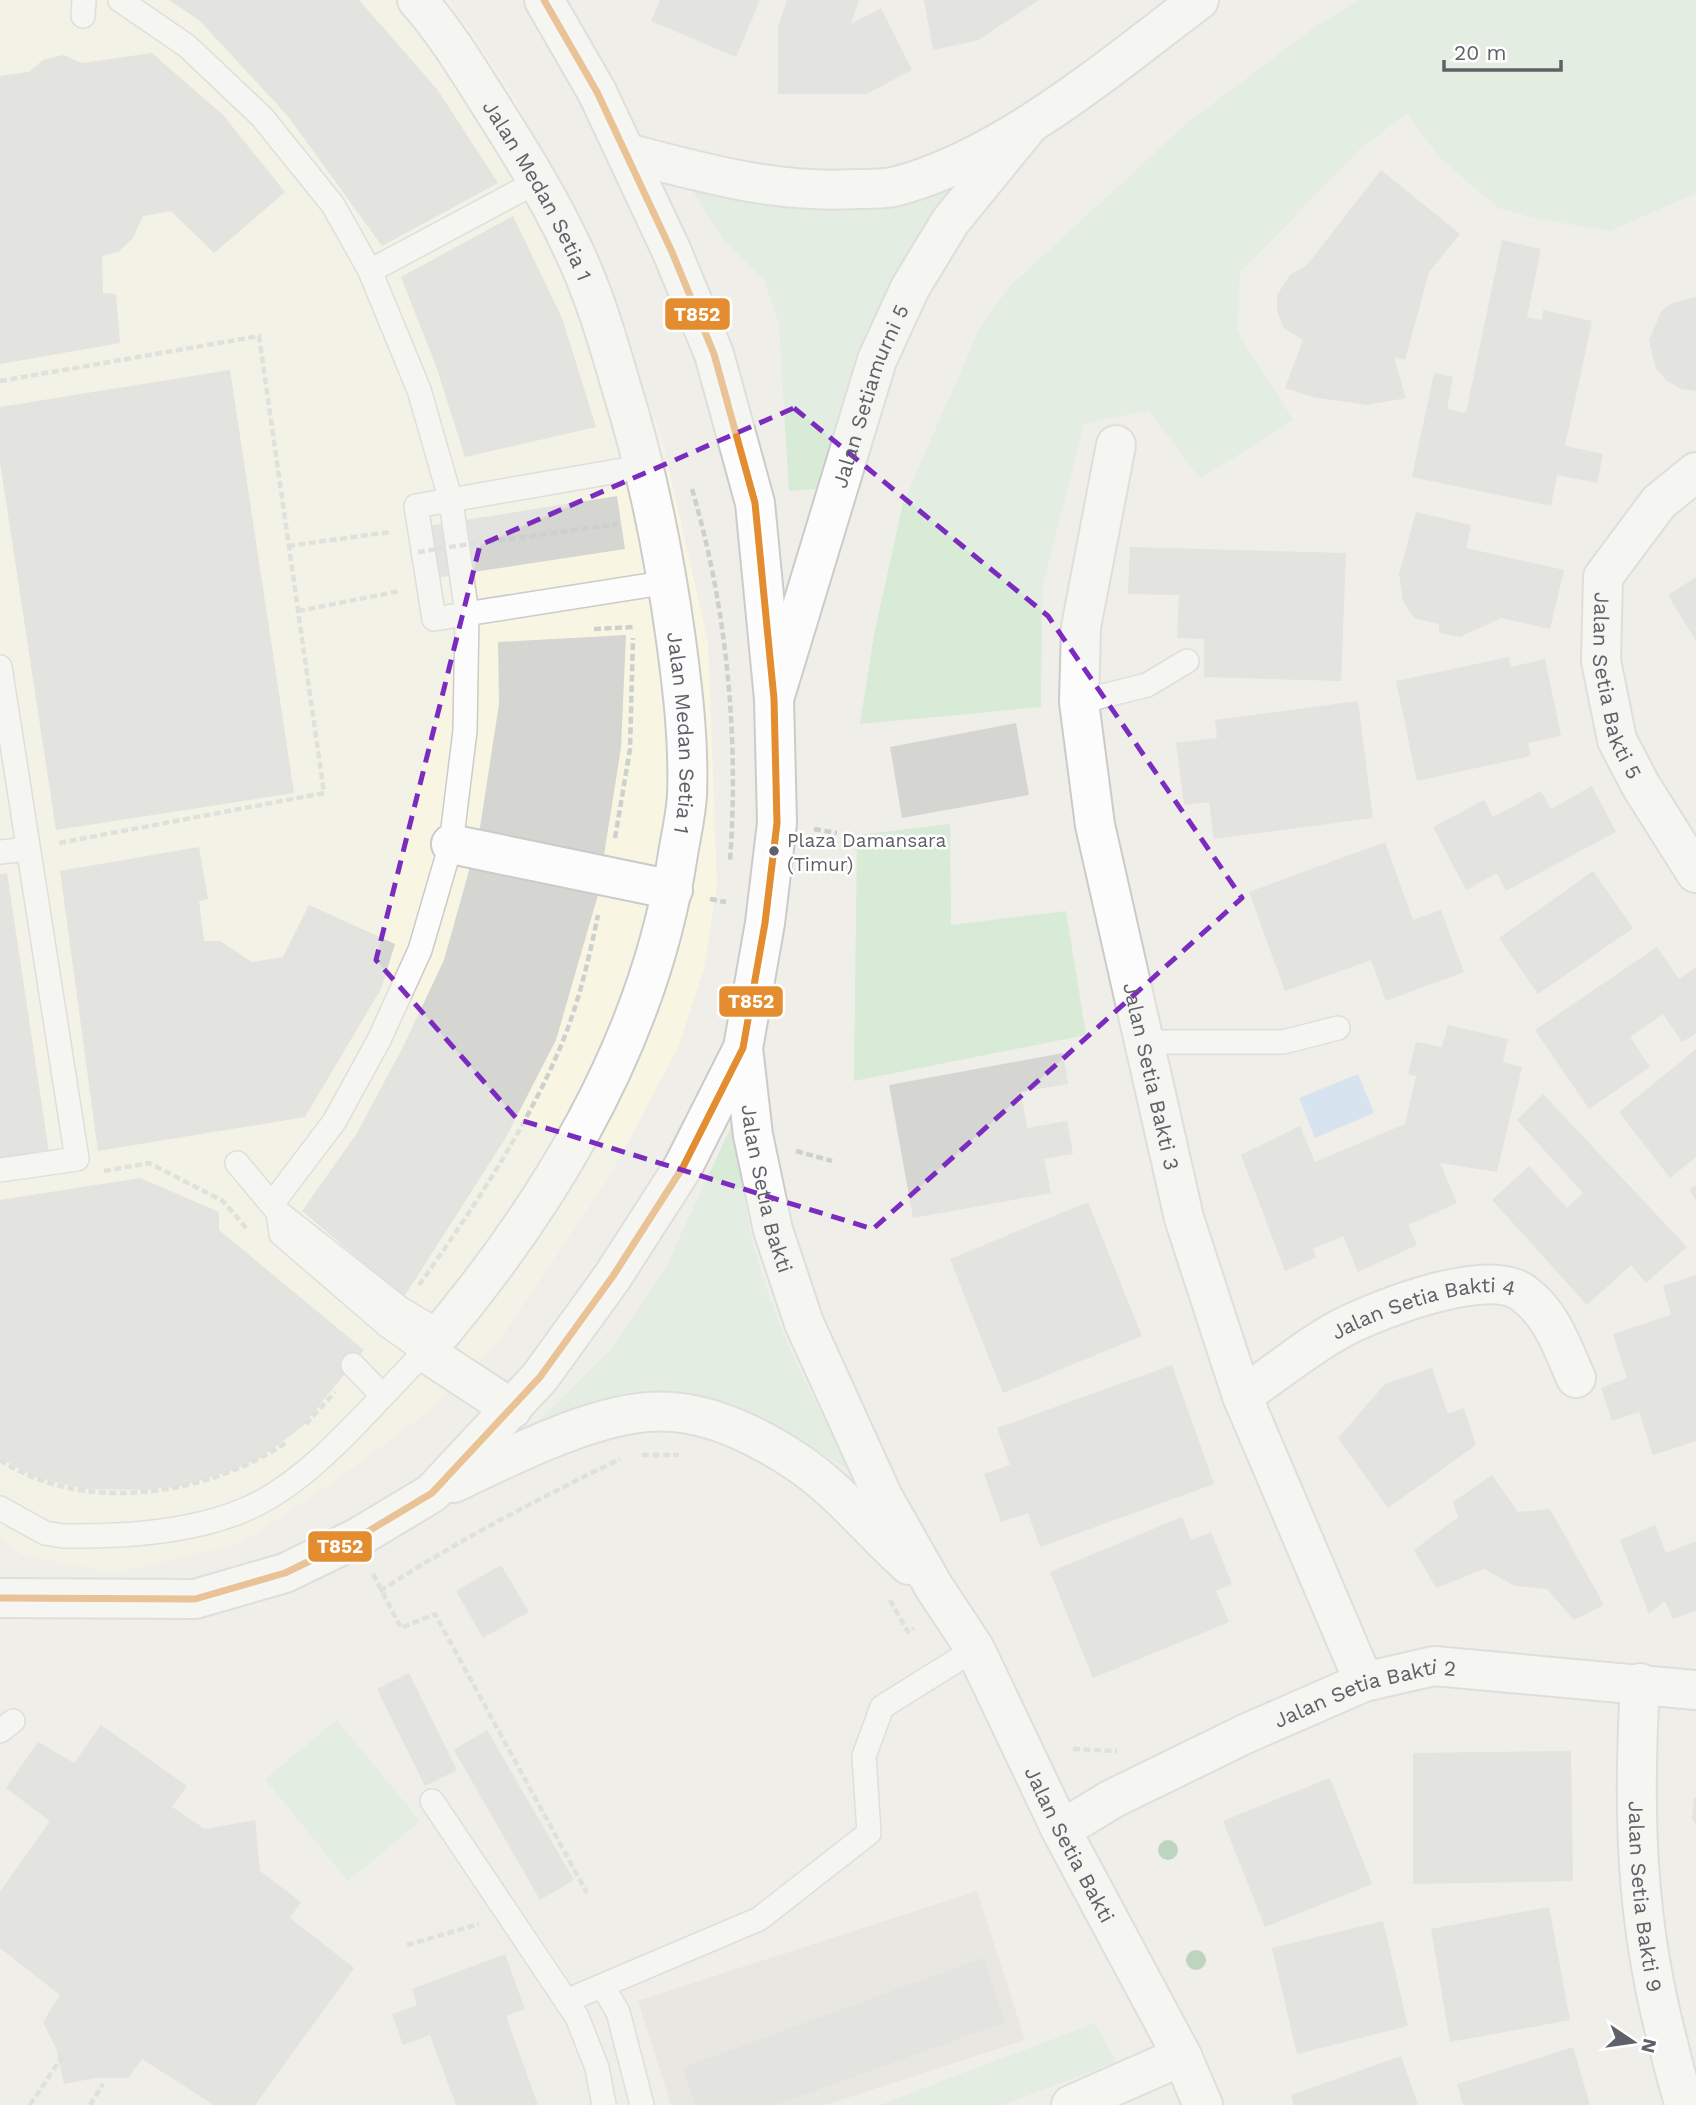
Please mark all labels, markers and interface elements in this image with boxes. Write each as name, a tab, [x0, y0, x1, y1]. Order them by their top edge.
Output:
scale bar	[1444, 28, 1561, 72]
text: 20 m	[1454, 40, 1506, 65]
street label: Jalan Medan Setia 1	[478, 95, 598, 284]
line badge: T852	[664, 297, 731, 331]
street label: Jalan Setiamurni 5	[826, 300, 913, 491]
text: T852	[674, 303, 720, 326]
street label: Jalan Setia Bakti 5	[1588, 592, 1647, 783]
street label: Jalan Medan Setia 1	[662, 630, 700, 836]
place label: Plaza Damansara (Timur)	[787, 829, 946, 876]
marker: Plaza Damansara (Timur)	[767, 844, 781, 858]
street label: Jalan Setia Bakti 3	[1119, 980, 1185, 1172]
line badge: T852	[718, 985, 784, 1018]
text: T852	[728, 990, 774, 1013]
street label: Jalan Setia Bakti	[737, 1103, 799, 1276]
street label: Jalan Setia Bakti 4	[1326, 1272, 1519, 1344]
line badge: T852	[307, 1530, 373, 1563]
text: T852	[317, 1535, 363, 1558]
street label: Jalan Setia Bakti 2	[1270, 1653, 1457, 1732]
street label: Jalan Setia Bakti	[1020, 1762, 1121, 1927]
street label: Jalan Setia Bakti 9	[1624, 1801, 1668, 1994]
north arrow	[1598, 2007, 1668, 2077]
text: N	[1636, 2036, 1662, 2055]

